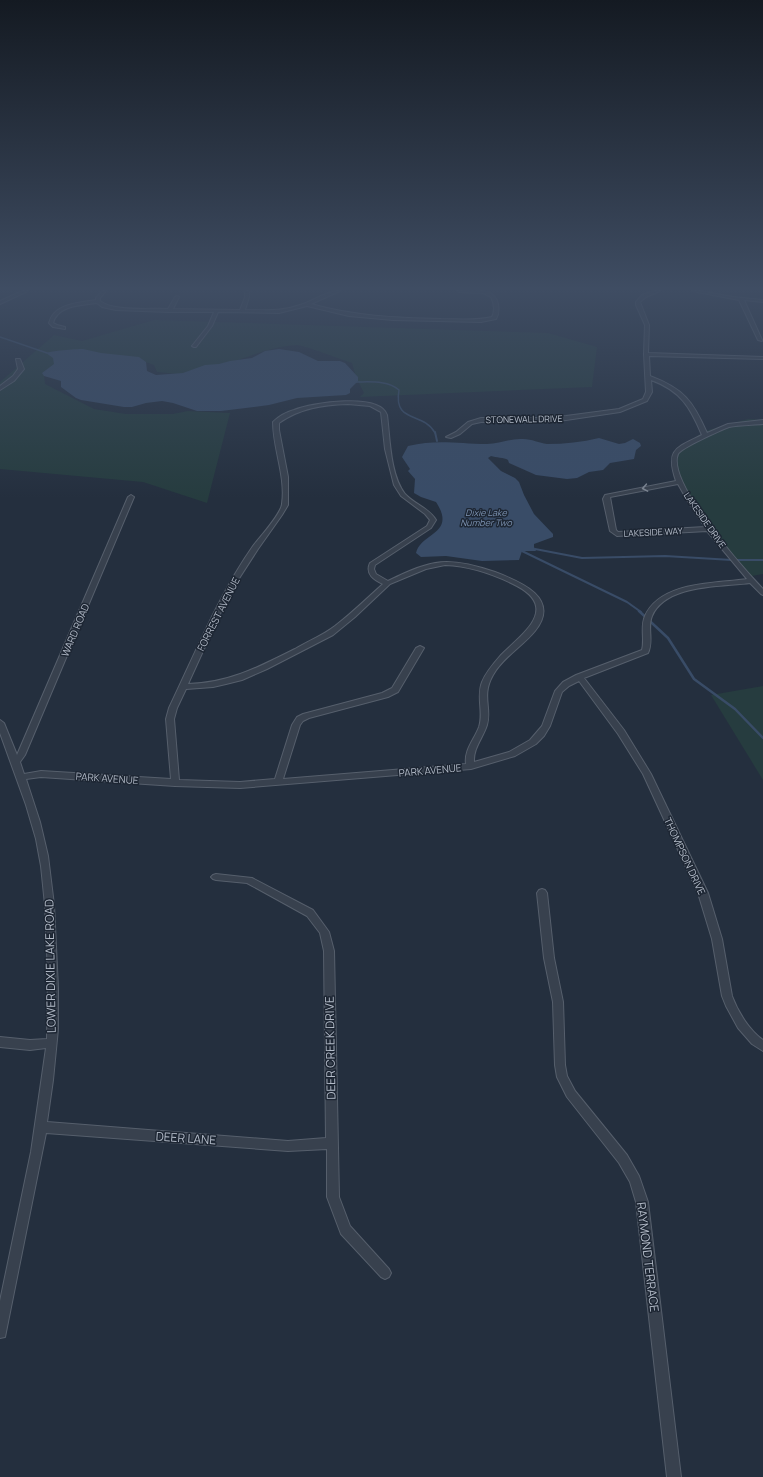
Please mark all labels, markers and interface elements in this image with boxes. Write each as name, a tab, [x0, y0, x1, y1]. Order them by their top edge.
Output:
street label: STONEWALL DRIVE	[485, 412, 563, 426]
one-way arrow	[642, 483, 649, 492]
street label: LAKESIDE DRIVE	[681, 489, 729, 551]
water label: Dixie Lake Number Two	[460, 506, 512, 529]
street label: LAKESIDE WAY	[623, 524, 683, 540]
street label: FORREST AVENUE	[193, 574, 243, 653]
street label: WARD ROAD	[58, 601, 93, 659]
street label: PARK AVENUE	[398, 760, 462, 780]
street label: PARK AVENUE	[75, 769, 139, 787]
street label: THOMPSON DRIVE	[661, 815, 709, 897]
street label: LOWER DIXIE LAKE ROAD	[40, 899, 60, 1033]
street label: DEER CREEK DRIVE	[321, 996, 339, 1100]
street label: DEER LANE	[155, 1127, 217, 1149]
street label: RAYMOND TERRACE	[633, 1201, 663, 1313]

